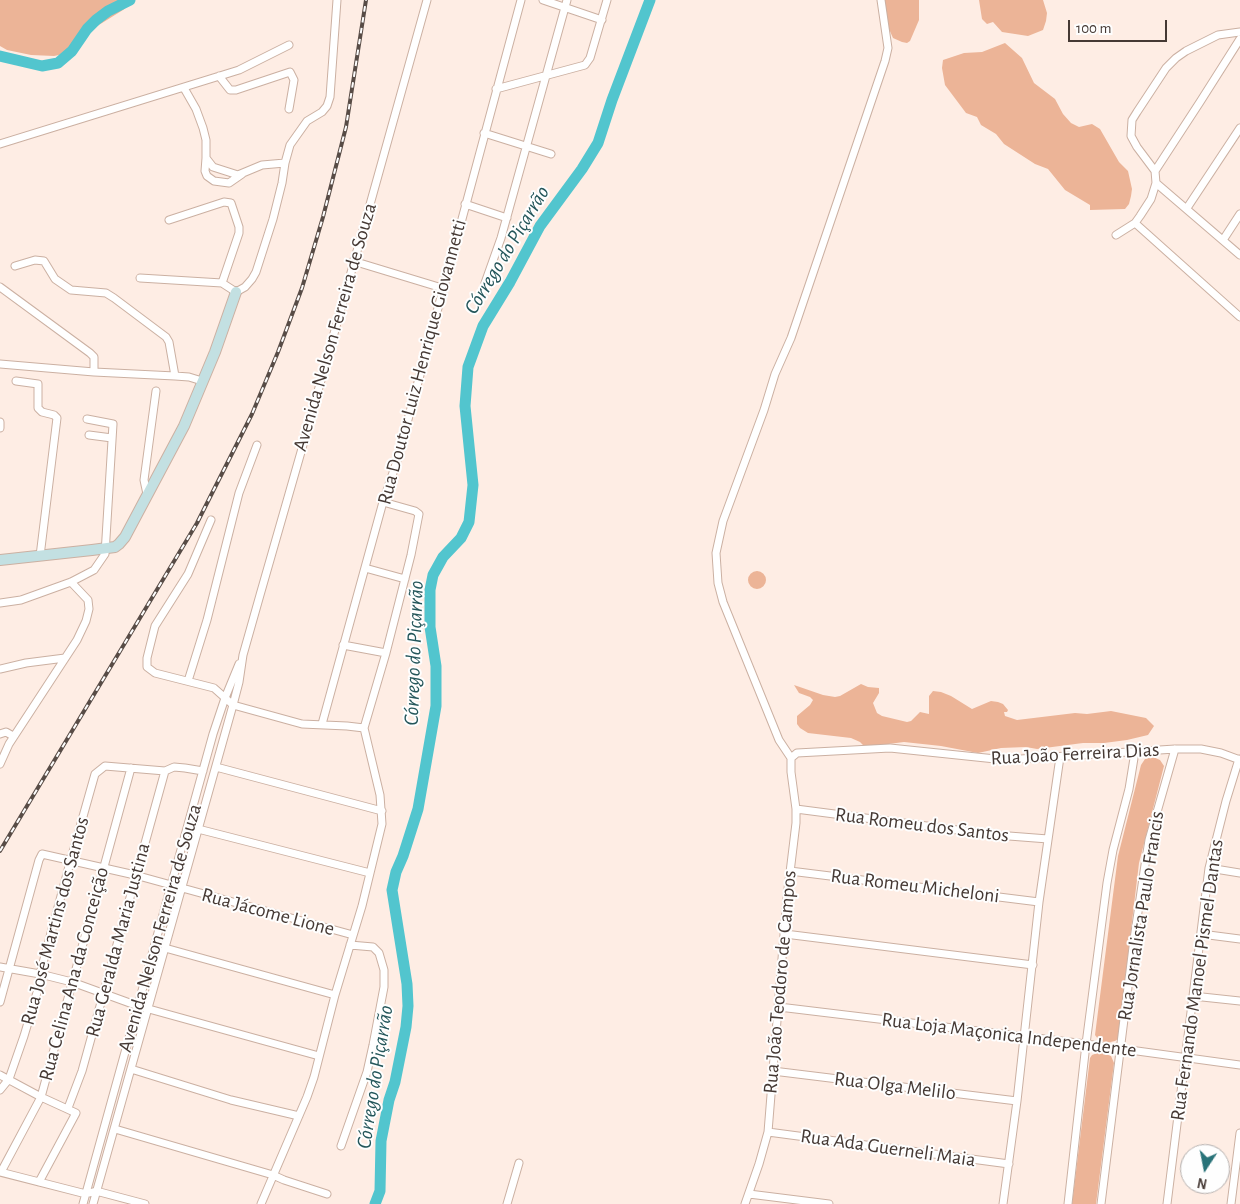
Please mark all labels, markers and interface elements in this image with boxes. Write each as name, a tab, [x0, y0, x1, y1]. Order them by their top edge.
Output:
scale bar	[1070, 10, 1169, 42]
text: 100 m	[1076, 21, 1111, 36]
water label: Córrego do Piçarrão	[459, 181, 555, 319]
street label: Avenida Nelson Ferreira de Souza	[288, 200, 382, 454]
street label: Rua Doutor Luiz Henrique Giovannetti	[372, 217, 472, 507]
water label: Córrego do Piçarrão	[399, 580, 429, 726]
street label: Rua João Ferreira Dias	[990, 738, 1160, 770]
street label: Avenida Nelson Ferreira de Souza	[113, 801, 207, 1055]
street label: Rua Romeu dos Santos	[834, 802, 1010, 848]
street label: Rua Jornalista Paulo Francis	[1113, 809, 1169, 1023]
street label: Rua José Martins dos Santos	[16, 814, 94, 1028]
street label: Rua Fernando Manoel Pismel Dantas	[1165, 838, 1229, 1122]
street label: Rua Geralda Maria Justina	[80, 840, 156, 1040]
street label: Rua Celina Ana da Conceição	[34, 864, 114, 1084]
street label: Rua Romeu Micheloni	[829, 864, 1001, 908]
street label: Rua João Teodoro de Campos	[758, 869, 802, 1095]
street label: Rua Jácome Lione	[199, 883, 337, 941]
water label: Córrego do Piçarrão	[351, 1003, 399, 1151]
street label: Rua Loja Maçonica Independente	[880, 1007, 1138, 1063]
street label: Rua Olga Melilo	[833, 1067, 957, 1105]
street label: Rua Ada Guerneli Maia	[799, 1124, 977, 1172]
north arrow	[1180, 1144, 1230, 1194]
text: N	[1196, 1175, 1208, 1191]

